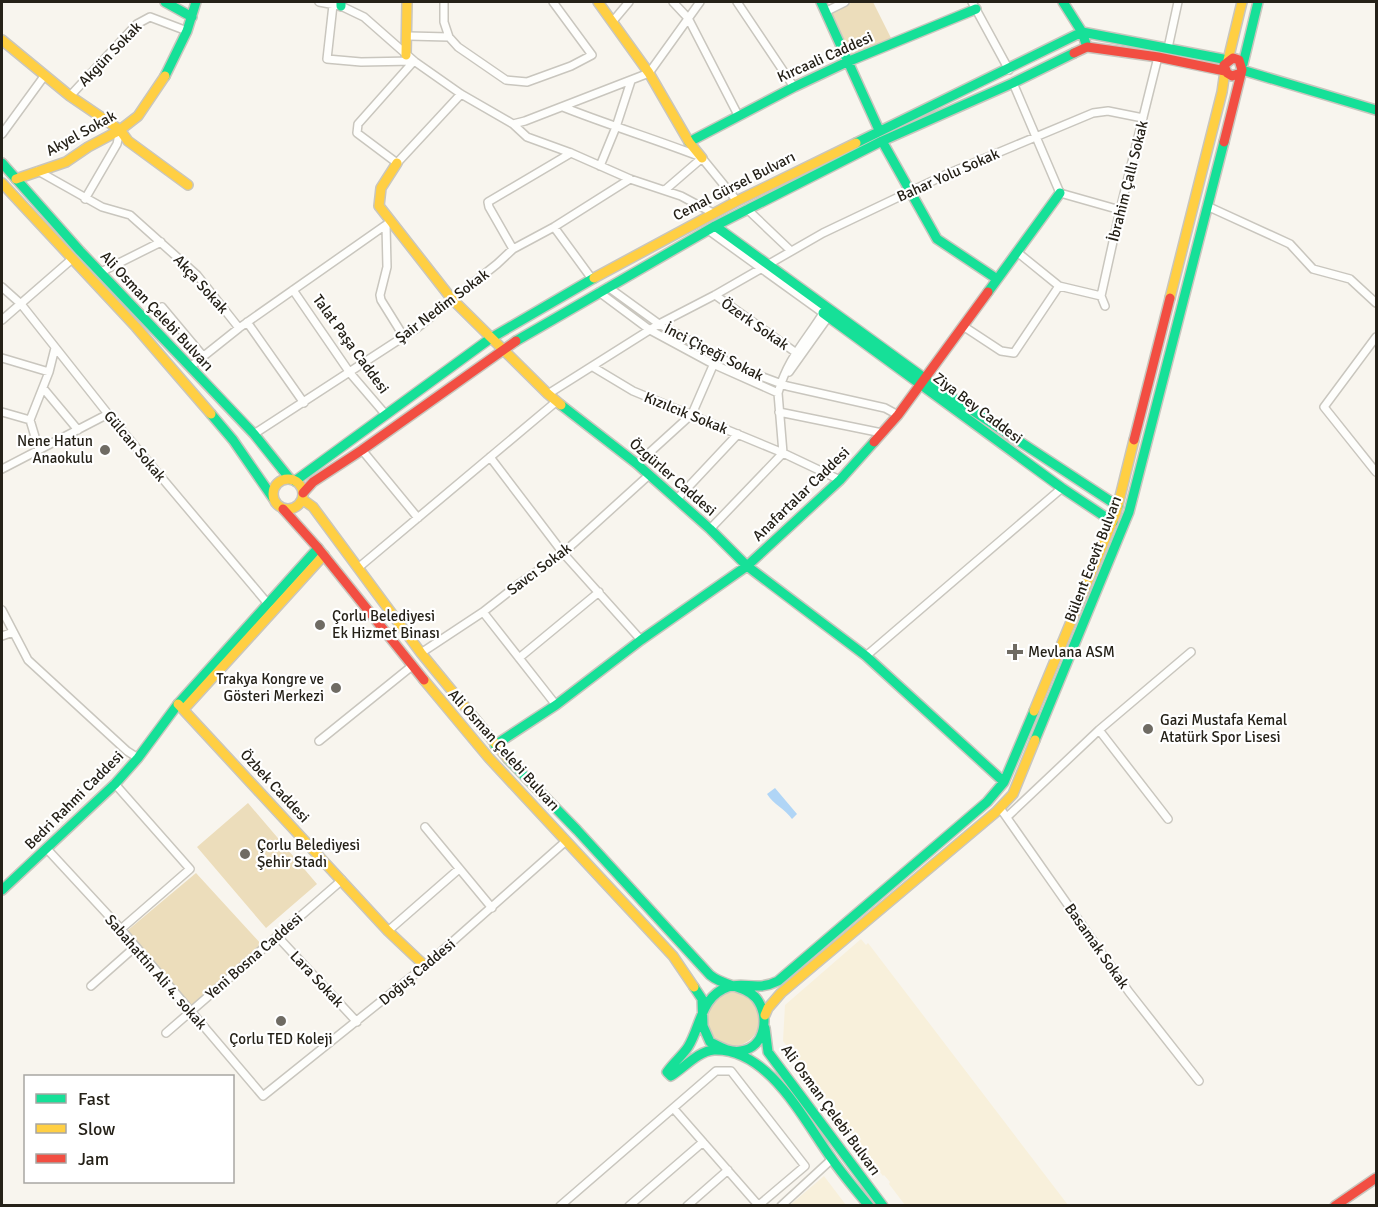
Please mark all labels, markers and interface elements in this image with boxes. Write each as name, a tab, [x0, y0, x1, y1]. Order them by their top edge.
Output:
street label: Akgün Sokak	[75, 18, 146, 90]
street label: Kırcaali Caddesi	[774, 28, 876, 86]
street label: Akyel Sokak	[43, 106, 120, 160]
street label: İbrahim Çallı Sokak	[1104, 118, 1152, 243]
street label: Bahar Yolu Sokak	[894, 144, 1002, 206]
street label: Cemal Gürsel Bulvarı	[670, 147, 798, 225]
street label: Ali Osman Çelebi Bulvarı	[97, 247, 217, 375]
street label: Akça Sokak	[170, 251, 232, 318]
street label: Şair Nedim Sokak	[392, 265, 493, 347]
street label: Talat Paşa Caddesi	[309, 291, 393, 397]
street label: Özerk Sokak	[718, 294, 793, 354]
street label: İnci Çiçeği Sokak	[661, 319, 767, 385]
street label: Ziya Bey Caddesi	[930, 369, 1026, 447]
street label: Kızılcık Sokak	[641, 388, 731, 438]
street label: Gülcan Sokak	[100, 407, 170, 485]
place label: Nene Hatun Anaokulu	[17, 432, 93, 467]
street label: Özgürler Caddesi	[626, 434, 720, 520]
marker: Nene Hatun Anaokulu	[98, 443, 112, 457]
street label: Anafartalar Caddesi	[749, 443, 853, 545]
street label: Bülent Ecevit Bulvarı	[1061, 494, 1125, 624]
street label: Savcı Sokak	[503, 539, 575, 599]
place label: Çorlu Belediyesi Ek Hizmet Binası	[332, 607, 440, 642]
marker: Çorlu Belediyesi Ek Hizmet Binası	[313, 618, 327, 632]
marker: Mevlana ASM	[1006, 643, 1024, 661]
place label: Mevlana ASM	[1028, 643, 1115, 661]
place label: Trakya Kongre ve Gösteri Merkezi	[216, 670, 324, 705]
marker: Trakya Kongre ve Gösteri Merkezi	[329, 681, 343, 695]
street label: Ali Osman Çelebi Bulvarı	[445, 685, 563, 815]
place label: Gazi Mustafa Kemal Atatürk Spor Lisesi	[1160, 711, 1287, 746]
marker: Gazi Mustafa Kemal Atatürk Spor Lisesi	[1141, 722, 1155, 736]
street label: Özbek Caddesi	[237, 746, 313, 826]
street label: Bedri Rahmi Caddesi	[21, 747, 127, 853]
place label: Çorlu Belediyesi Şehir Stadı	[257, 836, 360, 871]
marker: Çorlu Belediyesi Şehir Stadı	[238, 847, 252, 861]
street label: Basamak Sokak	[1061, 900, 1133, 993]
street label: Yeni Bosna Caddesi	[202, 909, 306, 1003]
street label: Sabahattin Ali 4. sokak	[101, 911, 211, 1033]
street label: Doğuş Caddesi	[375, 935, 459, 1009]
street label: Lara Sokak	[286, 947, 348, 1011]
marker: Çorlu TED Koleji	[274, 1014, 288, 1028]
place label: Çorlu TED Koleji	[229, 1030, 333, 1048]
street label: Ali Osman Çelebi Bulvarı	[777, 1041, 885, 1179]
legend	[24, 1075, 234, 1183]
text: Fast	[78, 1088, 110, 1110]
text: Slow	[78, 1118, 115, 1140]
text: Jam	[78, 1148, 109, 1170]

